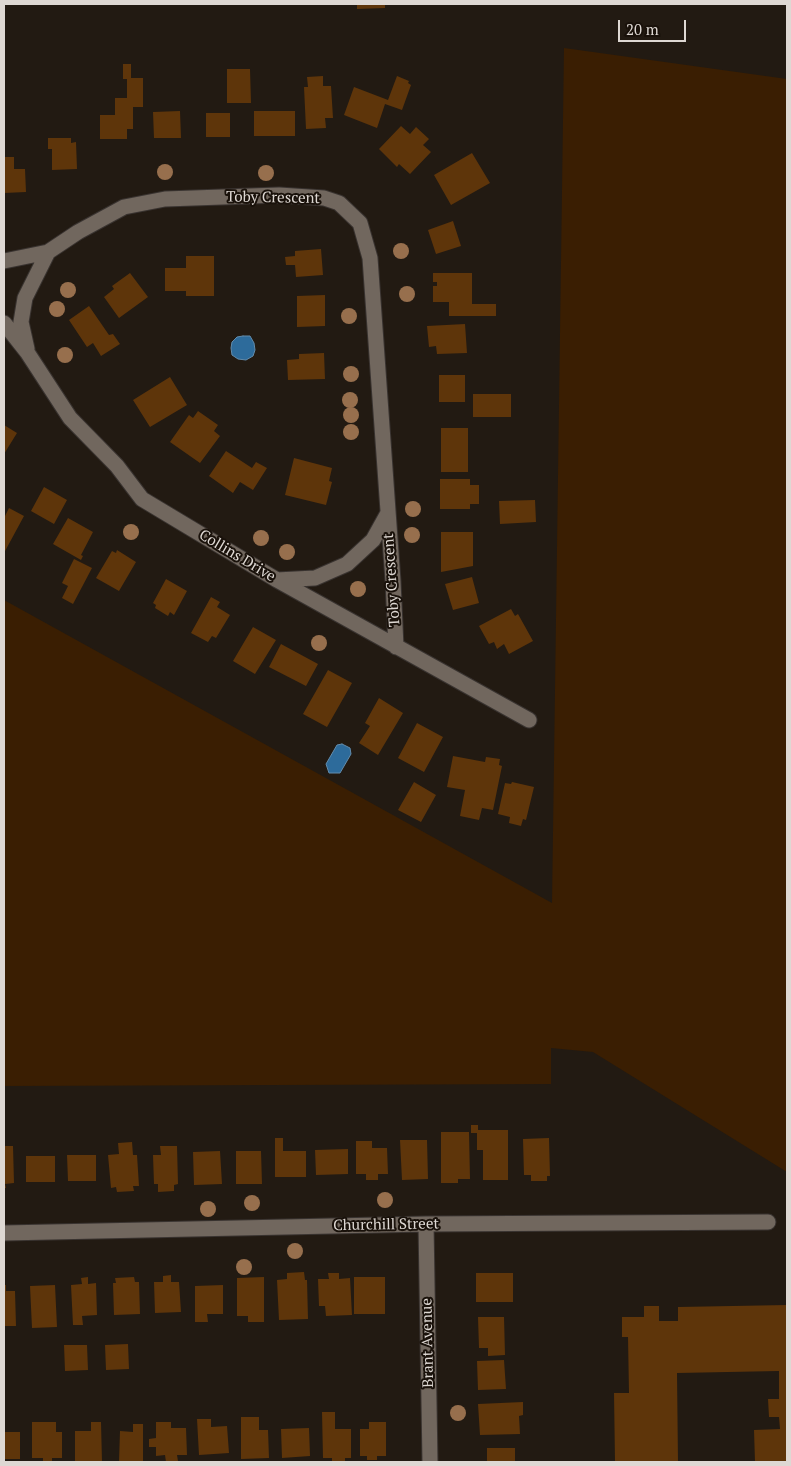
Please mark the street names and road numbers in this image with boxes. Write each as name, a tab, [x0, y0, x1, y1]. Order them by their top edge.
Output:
street label: Toby Crescent	[226, 188, 320, 208]
street label: Collins Drive	[196, 526, 278, 586]
street label: Toby Crescent	[380, 533, 404, 627]
street label: Churchill Street	[333, 1215, 439, 1235]
street label: Brant Avenue	[418, 1298, 438, 1388]

